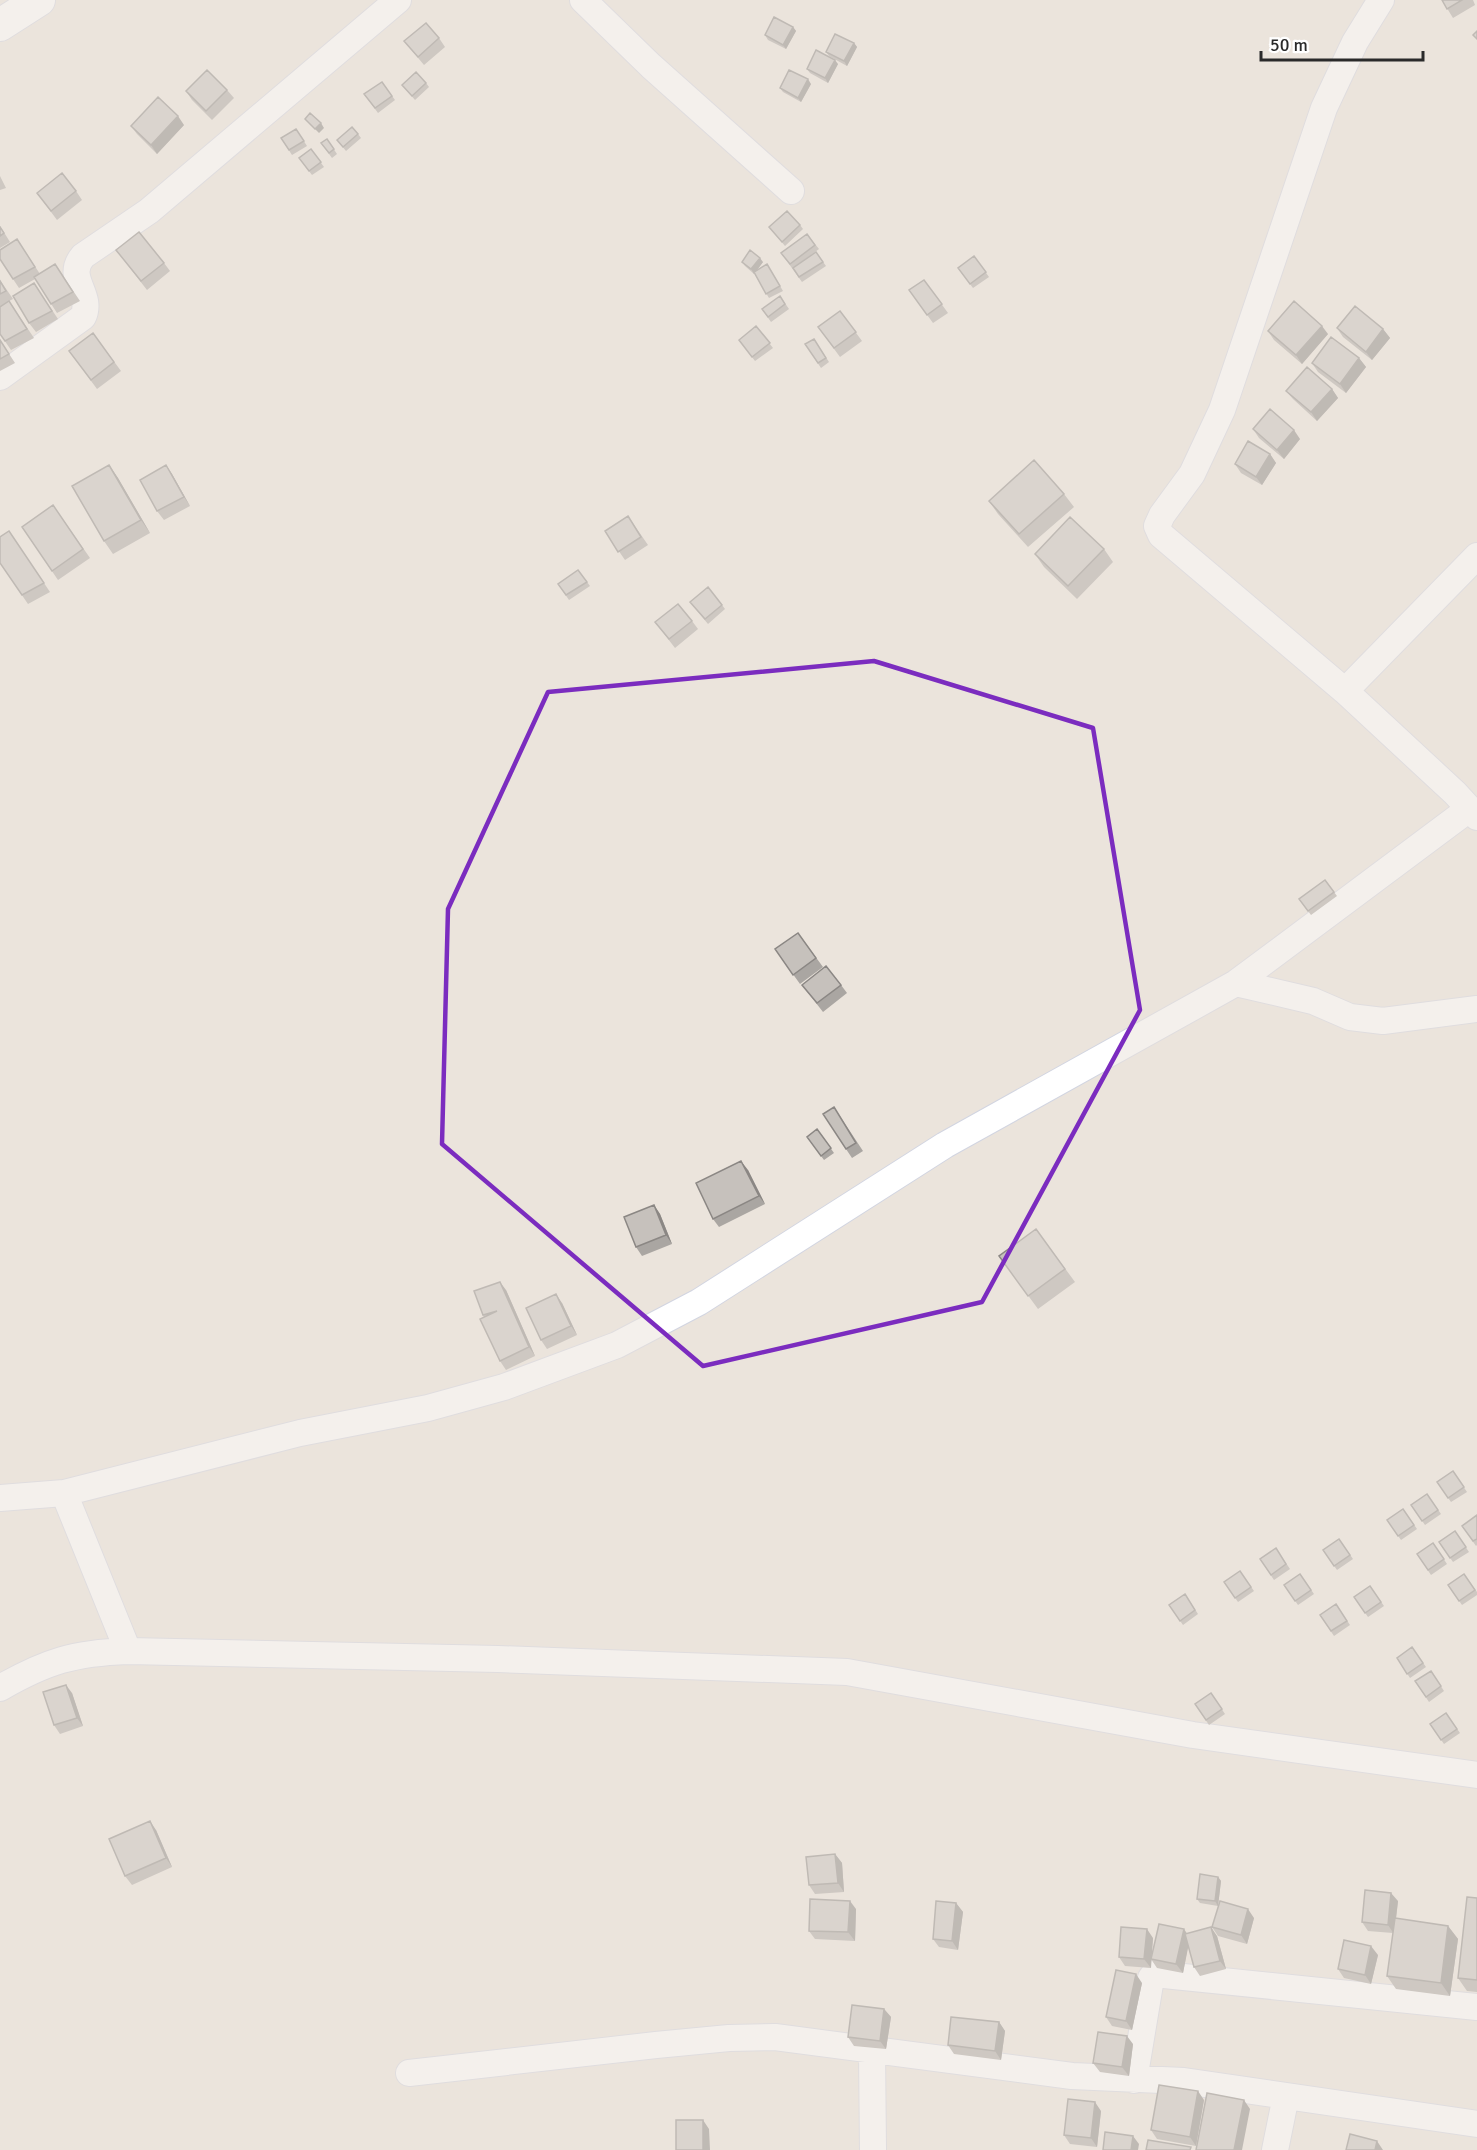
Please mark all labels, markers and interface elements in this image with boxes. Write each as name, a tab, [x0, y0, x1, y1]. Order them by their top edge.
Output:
scale bar	[1261, 24, 1423, 62]
text: 50 m	[1270, 34, 1308, 56]

